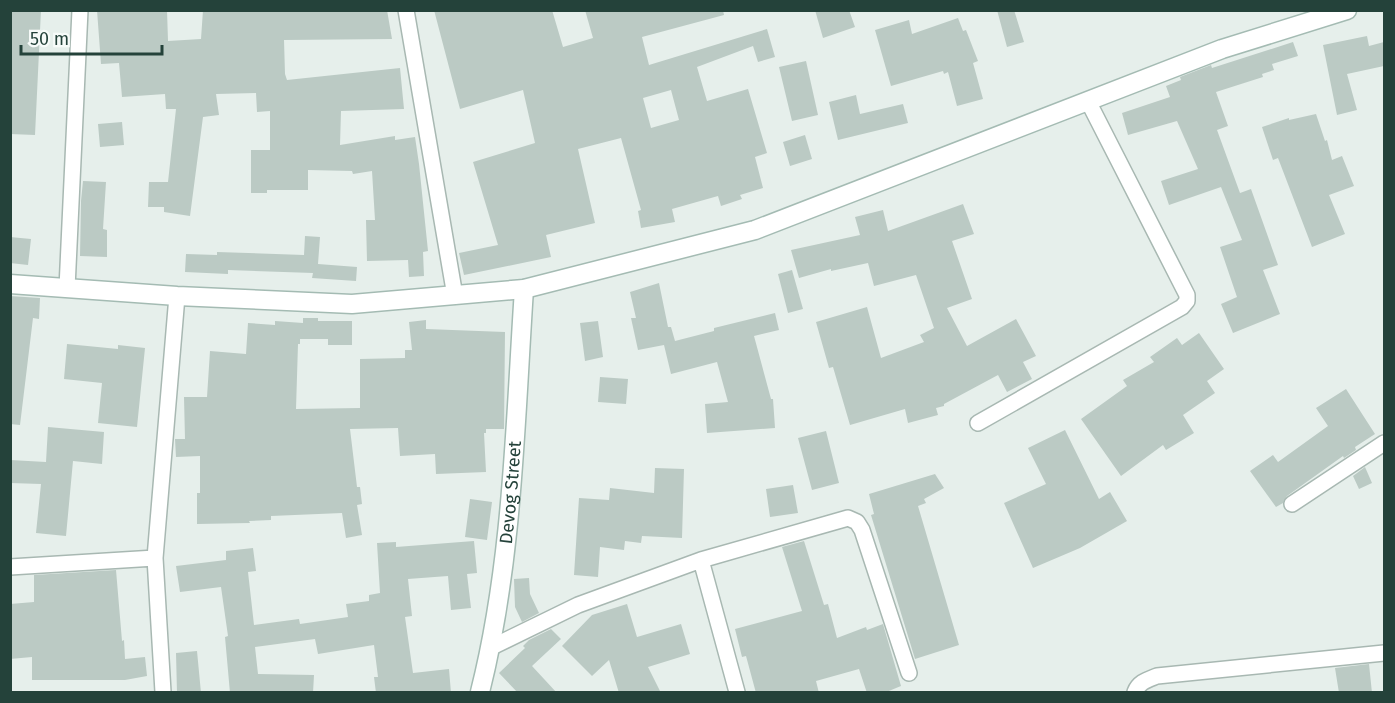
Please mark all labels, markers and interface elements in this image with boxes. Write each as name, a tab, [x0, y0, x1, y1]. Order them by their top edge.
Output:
scale bar	[21, 18, 162, 56]
text: 50 m	[30, 28, 69, 50]
street label: Devog Street	[495, 440, 526, 545]

